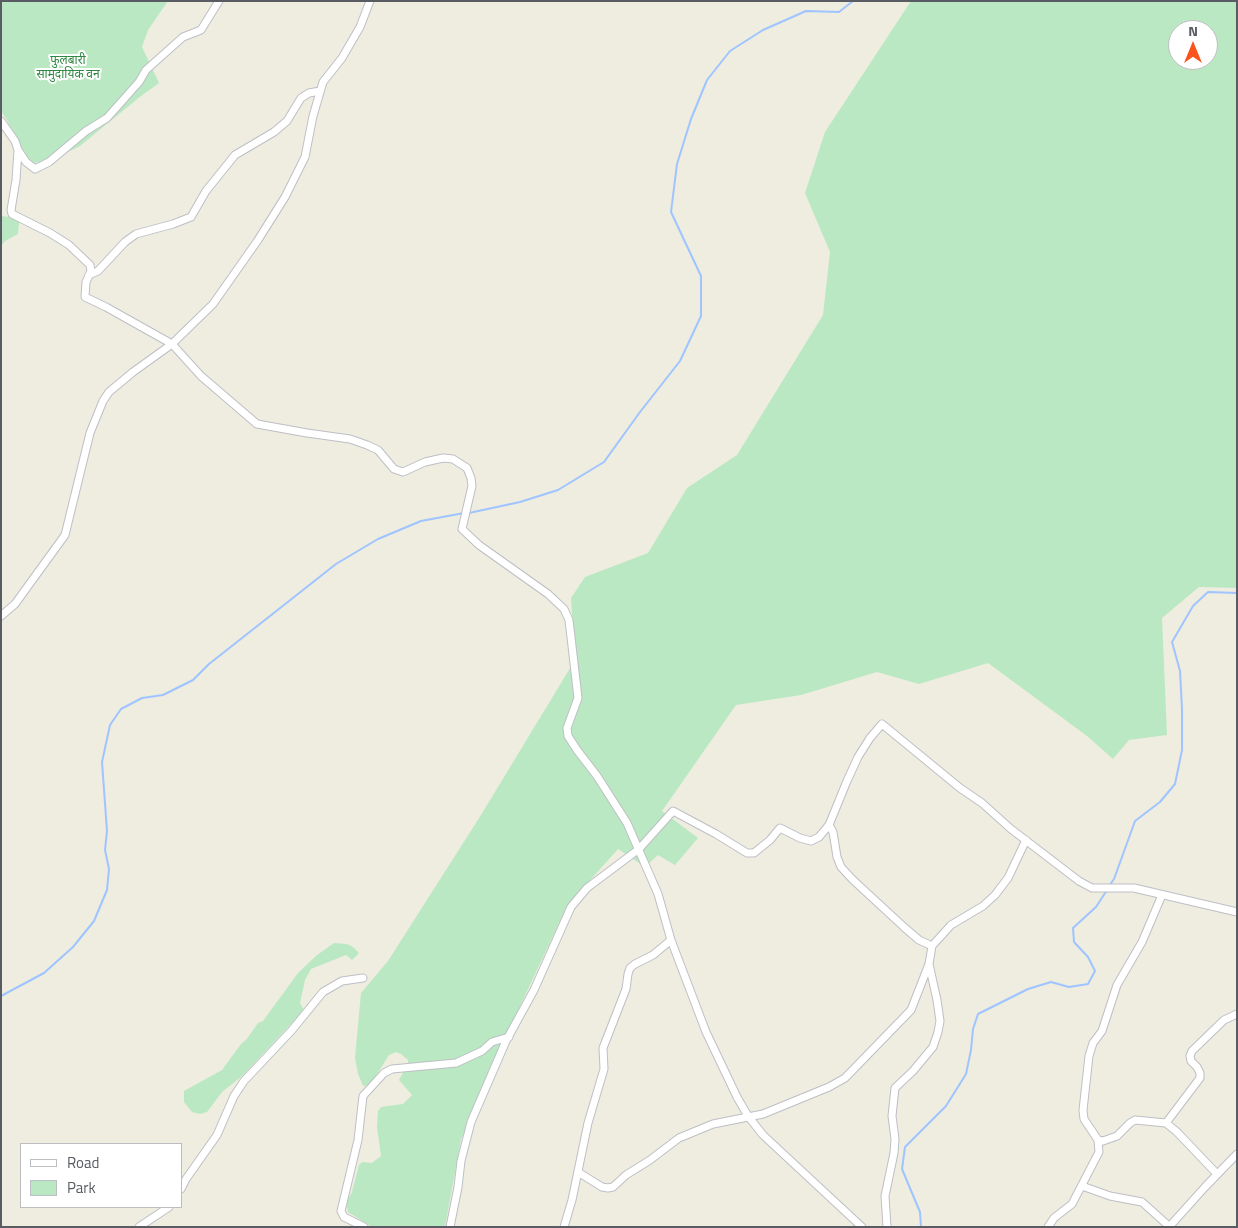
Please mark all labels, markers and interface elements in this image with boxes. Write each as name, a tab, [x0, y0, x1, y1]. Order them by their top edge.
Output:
north arrow	[1168, 20, 1218, 70]
text: N	[1188, 20, 1198, 41]
park label: फुलबारी सामुदायिक वन	[36, 54, 100, 82]
legend	[20, 1143, 182, 1208]
text: Road	[67, 1151, 99, 1174]
text: Park	[67, 1176, 96, 1199]

